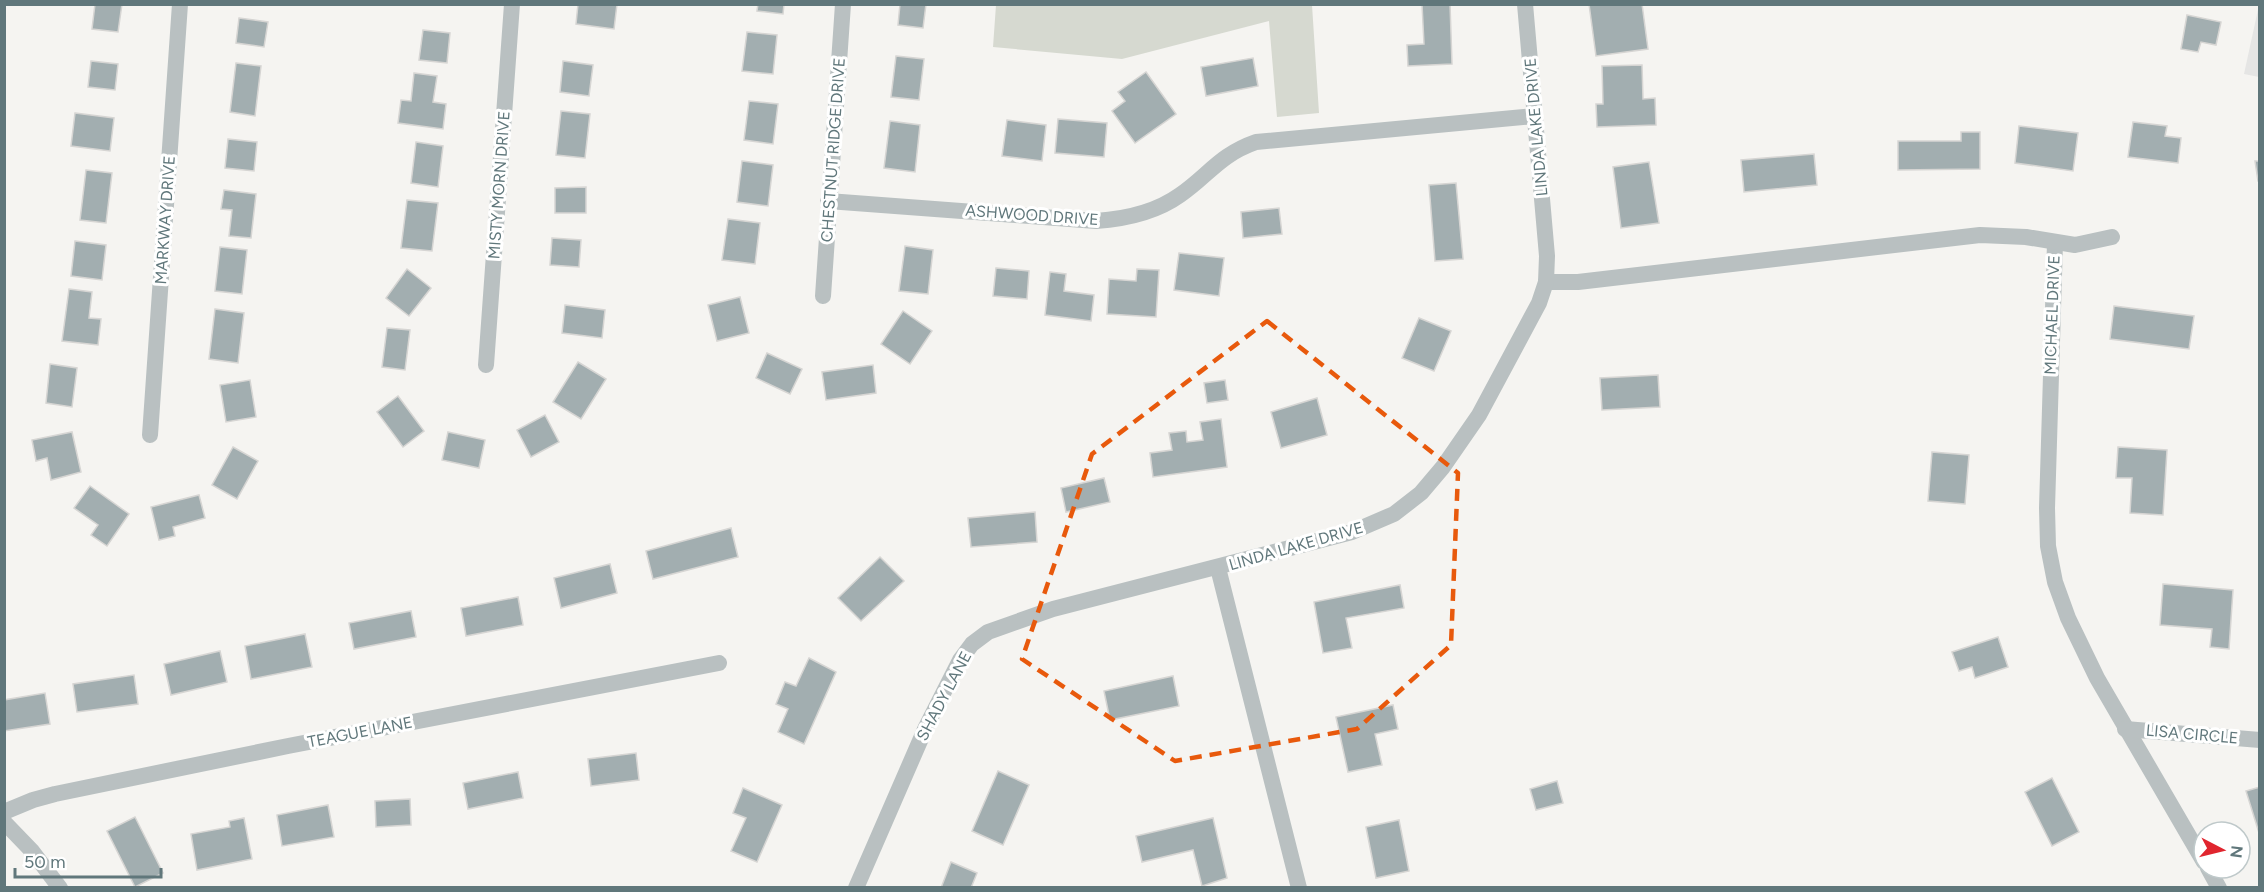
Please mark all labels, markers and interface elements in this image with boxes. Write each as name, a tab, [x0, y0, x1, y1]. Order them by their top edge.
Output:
street label: CHESTNUT RIDGE DRIVE	[817, 57, 849, 243]
street label: LINDA LAKE DRIVE	[1520, 57, 1552, 197]
street label: MISTY MORN DRIVE	[484, 110, 514, 260]
street label: MARKWAY DRIVE	[151, 155, 179, 285]
street label: ASHWOOD DRIVE	[965, 201, 1099, 229]
street label: MICHAEL DRIVE	[2040, 255, 2064, 375]
street label: LINDA LAKE DRIVE	[1227, 518, 1365, 574]
street label: SHADY LANE	[913, 648, 975, 744]
street label: TEAGUE LANE	[306, 713, 414, 751]
street label: LISA CIRCLE	[2145, 721, 2239, 747]
north arrow	[2192, 820, 2252, 880]
scale bar	[15, 841, 160, 879]
text: N	[2226, 844, 2247, 859]
text: 50 m	[24, 851, 66, 873]

